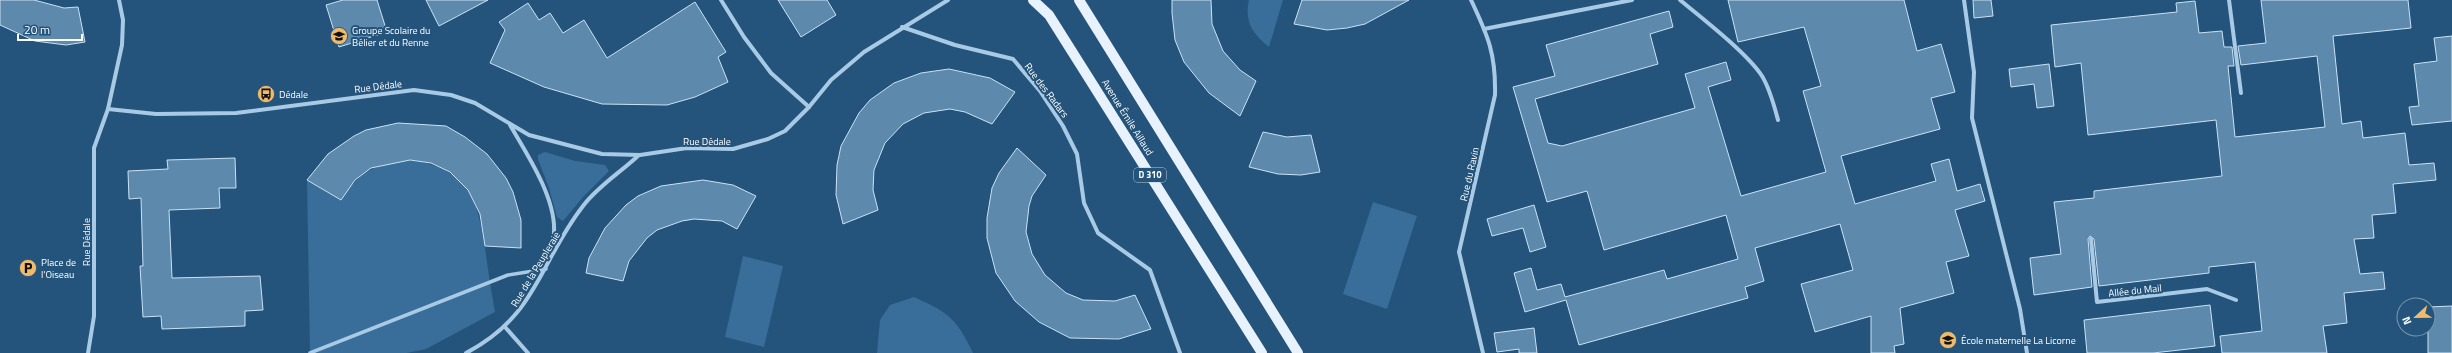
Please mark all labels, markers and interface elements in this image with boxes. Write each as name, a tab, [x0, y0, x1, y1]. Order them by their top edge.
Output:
scale bar	[18, 16, 82, 42]
text: 20 m	[24, 20, 50, 39]
place label: Groupe Scolaire du Bélier et du Renne	[352, 23, 430, 50]
school or university icon: Groupe Scolaire du Bélier et du Renne	[329, 26, 349, 46]
street label: Rue des Radars	[1021, 60, 1072, 121]
street label: Rue Dédale	[353, 76, 403, 97]
street label: Avenue Émile Aillaud	[1098, 76, 1157, 158]
bus stop icon: Dédale	[256, 84, 276, 104]
place label: Dédale	[279, 87, 308, 102]
street label: Rue Dédale	[683, 134, 731, 149]
street label: Rue du Ravin	[1456, 146, 1483, 203]
road number: D 310	[1134, 168, 1166, 182]
street label: Rue Dédale	[79, 218, 94, 266]
street label: Rue de la Peupleraie	[507, 229, 564, 310]
place label: Place de l'Oiseau	[41, 255, 76, 282]
parking icon: Place de l'Oiseau	[18, 258, 38, 278]
street label: Allée du Mail	[2108, 280, 2162, 301]
north arrow	[2396, 297, 2436, 337]
text: N	[2398, 314, 2416, 327]
school or university icon: École maternelle La Licorne	[1938, 330, 1958, 350]
place label: École maternelle La Licorne	[1961, 333, 2076, 348]

